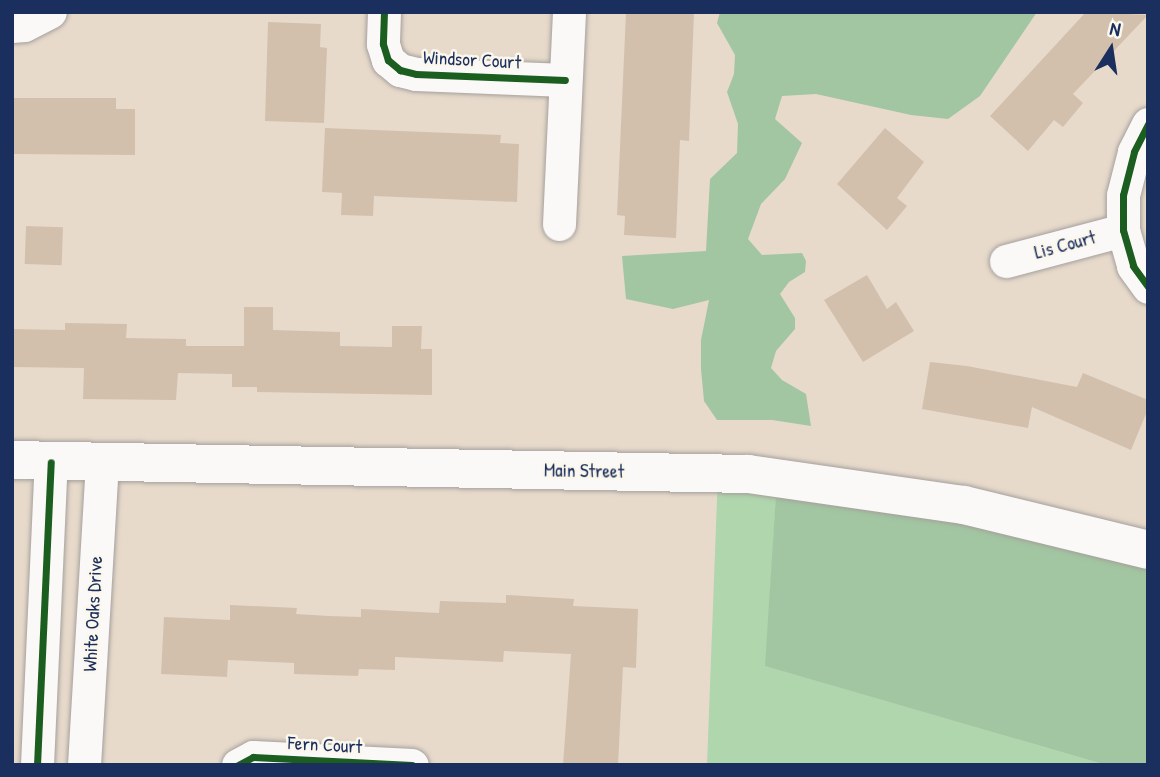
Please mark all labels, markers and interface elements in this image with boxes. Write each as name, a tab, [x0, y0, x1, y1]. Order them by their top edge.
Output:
north arrow	[1076, 14, 1146, 84]
text: N	[1108, 15, 1123, 42]
street label: Windsor Court	[422, 46, 522, 74]
street label: Lis Court	[1032, 226, 1098, 264]
street label: Main Street	[544, 459, 624, 483]
street label: White Oaks Drive	[79, 556, 107, 672]
street label: Fern Court	[287, 732, 363, 758]

